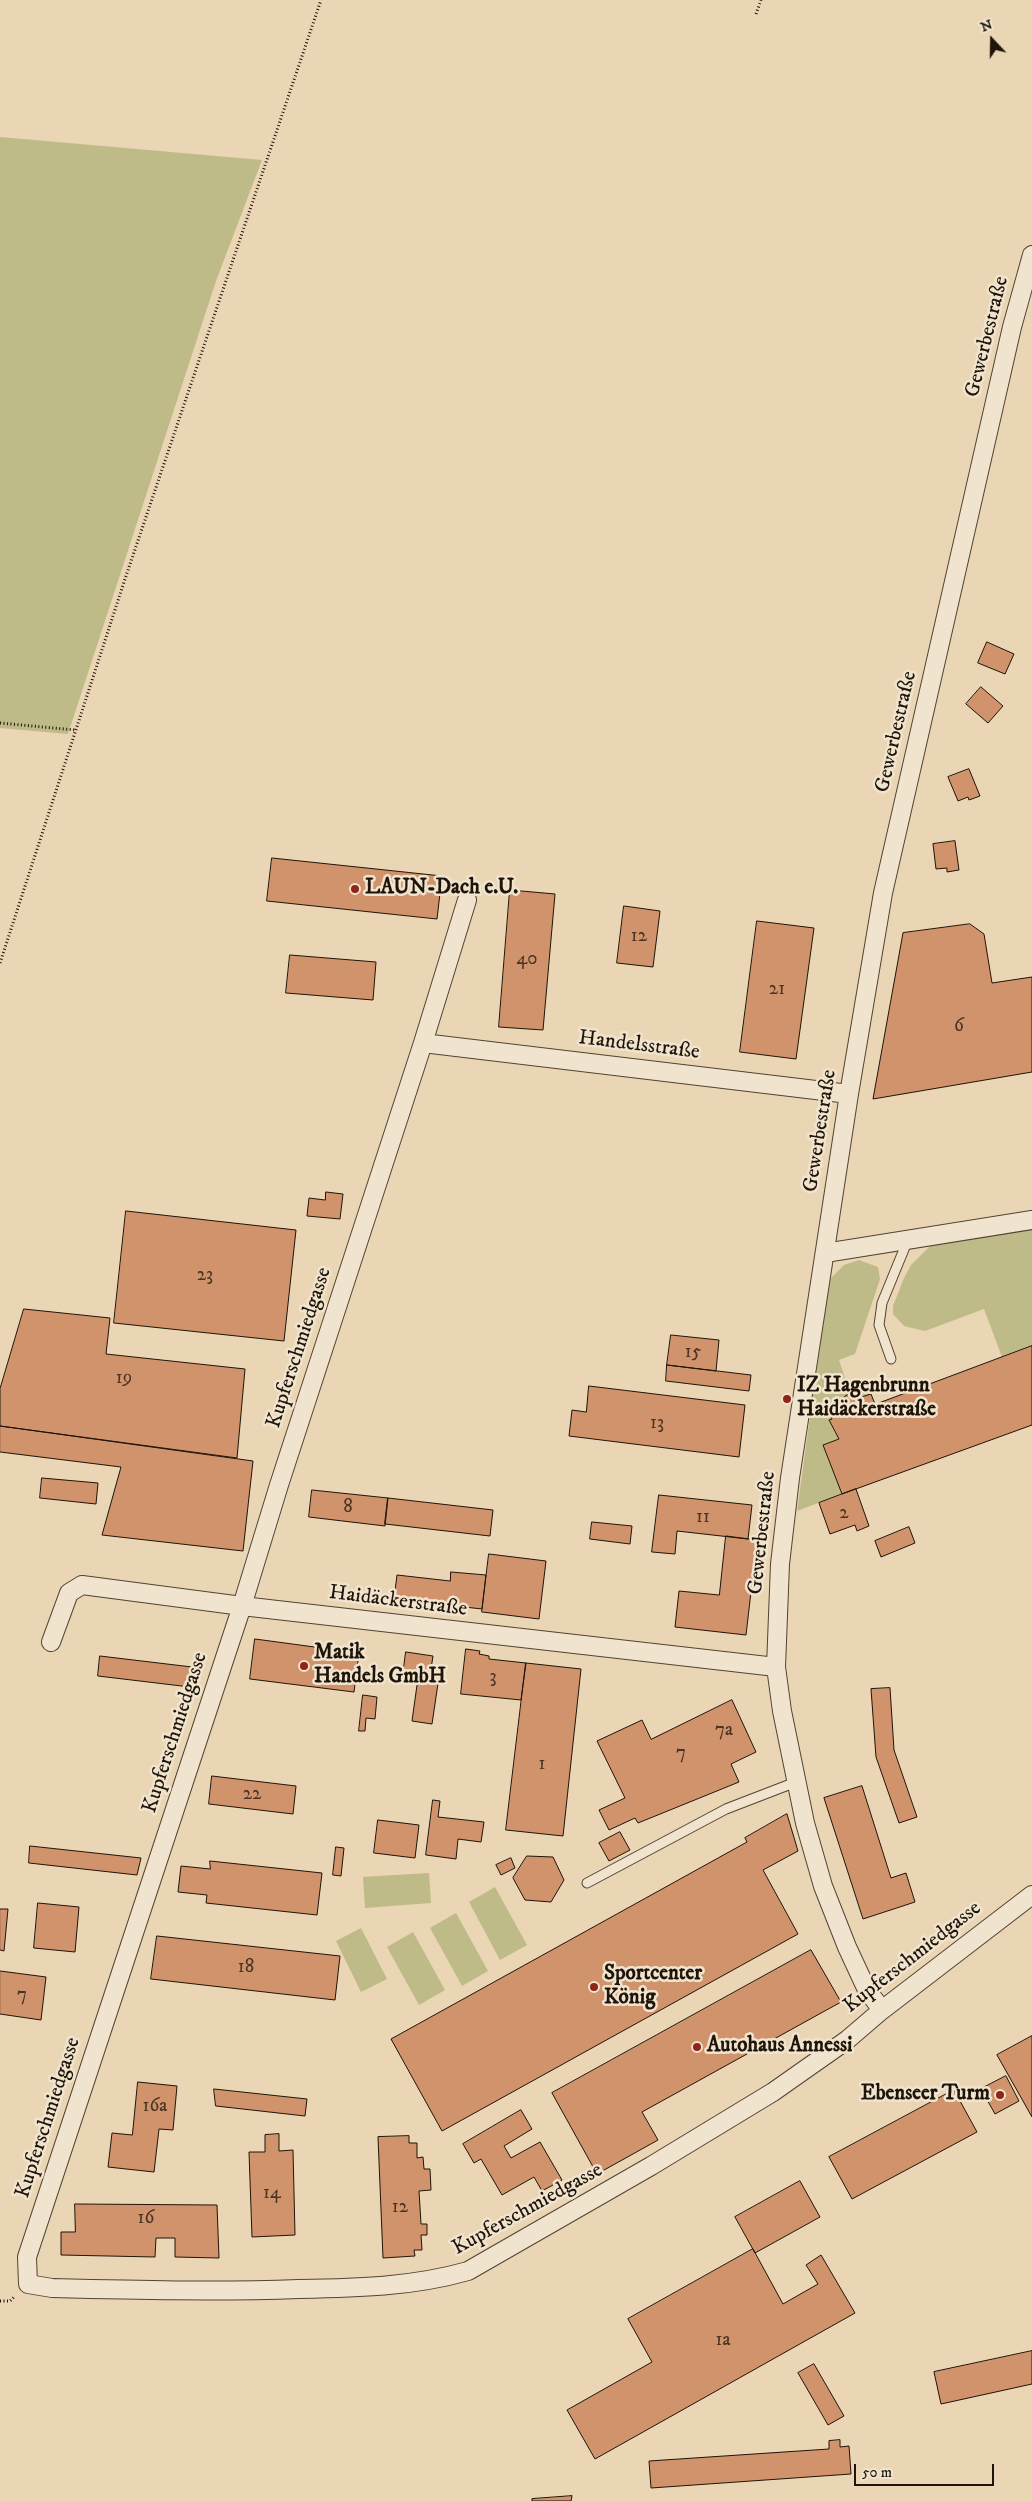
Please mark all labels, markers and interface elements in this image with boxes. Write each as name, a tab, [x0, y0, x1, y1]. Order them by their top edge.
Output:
north arrow	[967, 15, 1017, 65]
text: N	[978, 16, 995, 36]
street label: Gewerbestraße	[961, 274, 1015, 400]
street label: Gewerbestraße	[871, 669, 923, 795]
place label: LAUN-Dach e.U.	[365, 876, 518, 902]
marker: LAUN-Dach e.U.	[349, 883, 361, 895]
house number: 12	[631, 926, 647, 948]
house number: 40	[516, 949, 538, 971]
house number: 21	[769, 979, 785, 1001]
house number: 6	[954, 1016, 964, 1038]
street label: Handelsstraße	[577, 1026, 701, 1066]
street label: Gewerbestraße	[799, 1068, 843, 1194]
street label: Kupferschmiedgasse	[262, 1264, 338, 1432]
house number: 23	[197, 1265, 213, 1287]
house number: 15	[685, 1342, 701, 1364]
house number: 19	[116, 1368, 132, 1390]
place label: IZ Hagenbrunn Haidäckerstraße	[797, 1374, 936, 1424]
marker: IZ Hagenbrunn Haidäckerstraße	[781, 1393, 793, 1405]
house number: 13	[650, 1413, 664, 1435]
street label: Gewerbestraße	[744, 1470, 782, 1596]
house number: 8	[343, 1497, 353, 1519]
house number: 2	[839, 1503, 849, 1525]
house number: 11	[696, 1507, 710, 1529]
street label: Haidäckerstraße	[327, 1581, 469, 1623]
place label: Matik Handels GmbH	[314, 1641, 446, 1691]
street label: Kupferschmiedgasse	[138, 1649, 214, 1817]
marker: Matik Handels GmbH	[298, 1660, 310, 1672]
house number: 3	[489, 1667, 497, 1689]
house number: 7a	[715, 1720, 733, 1742]
house number: 7	[676, 1743, 686, 1765]
house number: 1	[539, 1754, 545, 1776]
house number: 22	[243, 1784, 261, 1806]
street label: Kupferschmiedgasse	[839, 1896, 987, 2020]
house number: 18	[238, 1957, 254, 1979]
place label: Sportcenter König	[604, 1962, 702, 2012]
marker: Sportcenter König	[588, 1981, 600, 1993]
house number: 7	[17, 1985, 27, 2007]
street label: Kupferschmiedgasse	[11, 2034, 87, 2202]
place label: Autohaus Annessi	[707, 2034, 852, 2060]
marker: Autohaus Annessi	[691, 2041, 703, 2053]
place label: Ebenseer Turm	[861, 2082, 990, 2108]
marker: Ebenseer Turm	[994, 2089, 1006, 2101]
house number: 16a	[143, 2096, 167, 2118]
street label: Kupferschmiedgasse	[449, 2158, 607, 2262]
house number: 14	[263, 2183, 281, 2205]
house number: 12	[392, 2197, 408, 2219]
house number: 16	[138, 2208, 154, 2230]
house number: 1a	[715, 2330, 731, 2352]
scale bar	[857, 2454, 997, 2486]
text: 50 m	[862, 2463, 892, 2482]

